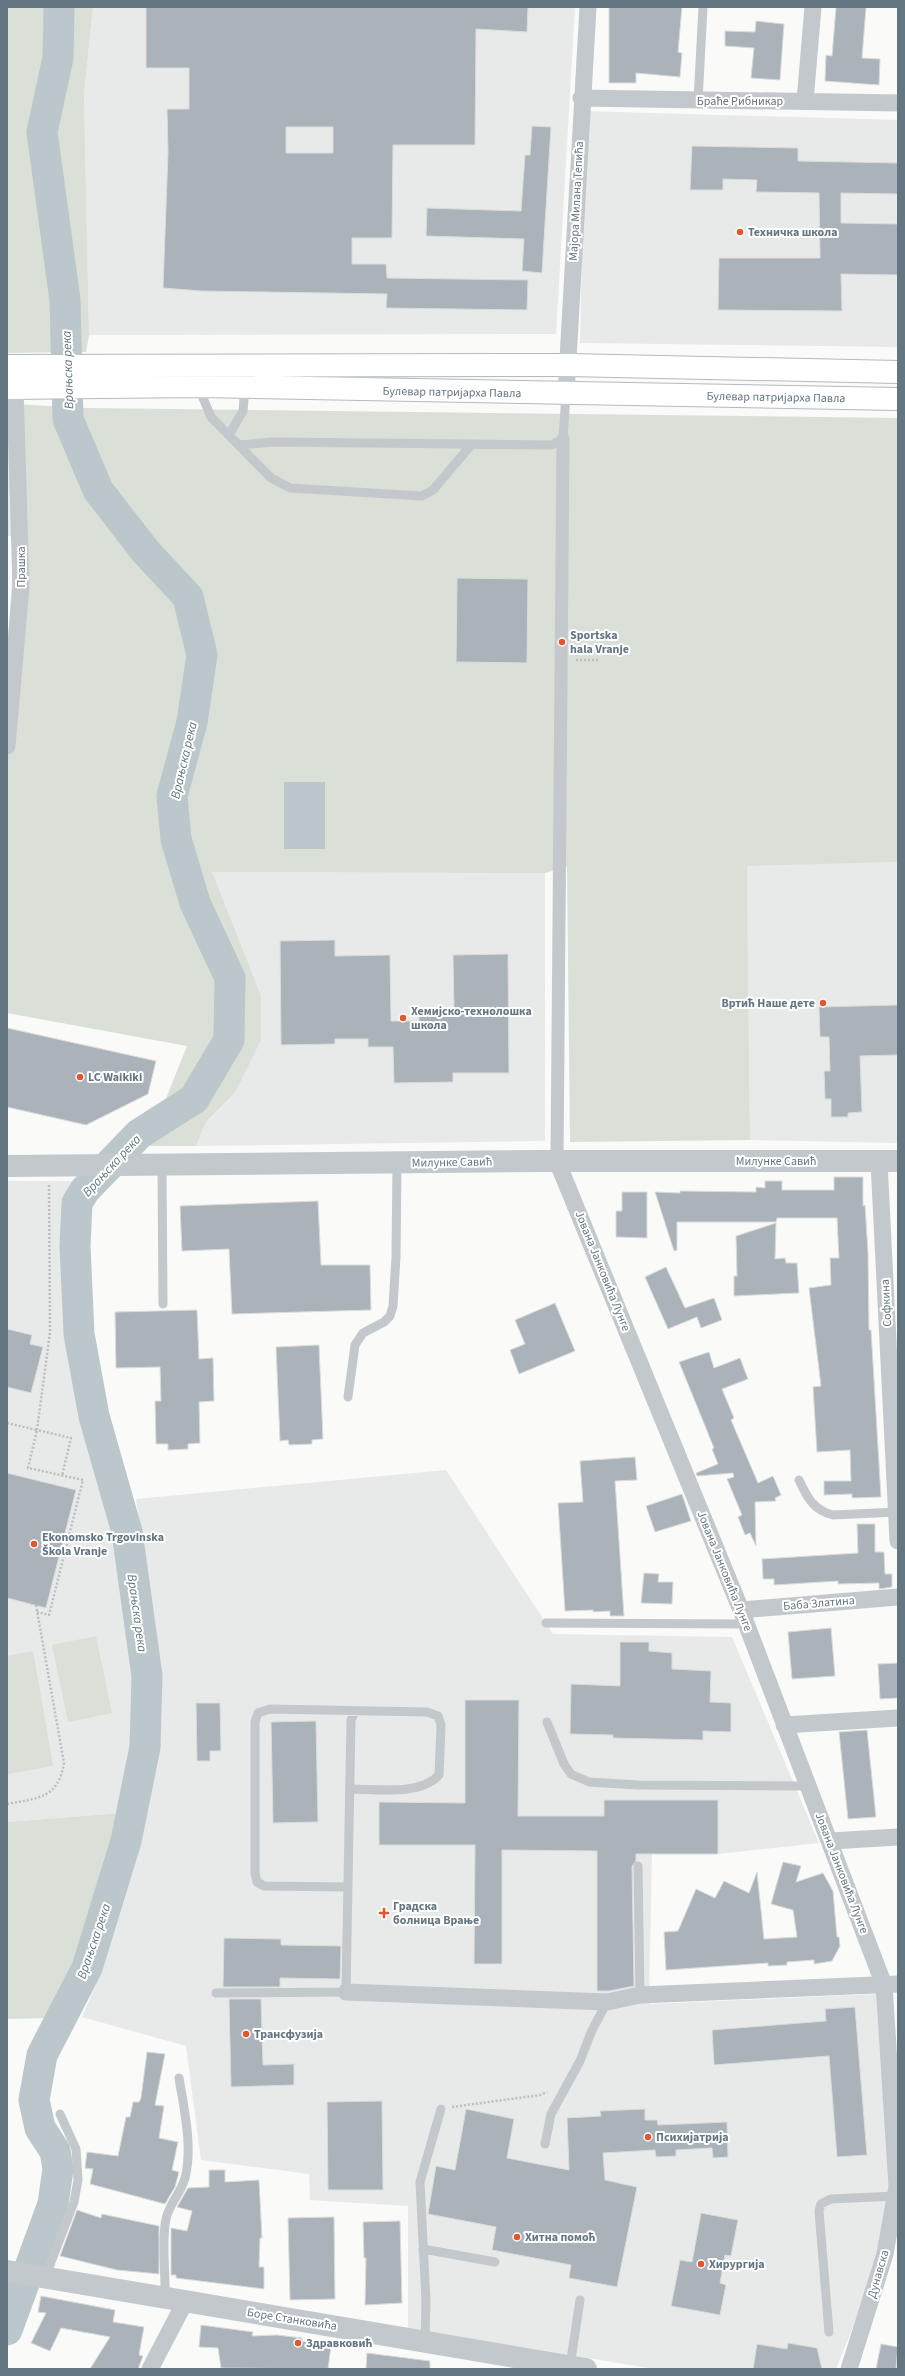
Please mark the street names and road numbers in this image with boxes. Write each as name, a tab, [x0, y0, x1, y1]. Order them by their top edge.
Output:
street label: Браће Рибникар	[697, 93, 784, 110]
street label: Мајора Милана Тепића	[565, 141, 588, 261]
street label: Булевар патријарха Павла	[382, 383, 522, 402]
street label: Булевар патријарха Павла	[706, 388, 846, 407]
street label: Прашка	[13, 546, 30, 588]
street label: Милунке Савић	[412, 1153, 492, 1172]
street label: Милунке Савић	[736, 1153, 816, 1170]
street label: Јована Јанковића Лунге	[571, 1208, 634, 1334]
street label: Софкина	[877, 1279, 896, 1327]
street label: Јована Јанковића Лунге	[693, 1508, 756, 1634]
street label: Баба Златина	[783, 1592, 856, 1615]
street label: Јована Јанковића Лунге	[811, 1810, 872, 1936]
street label: Дунавска	[863, 2248, 893, 2300]
street label: Боре Станковића	[246, 2304, 338, 2335]

